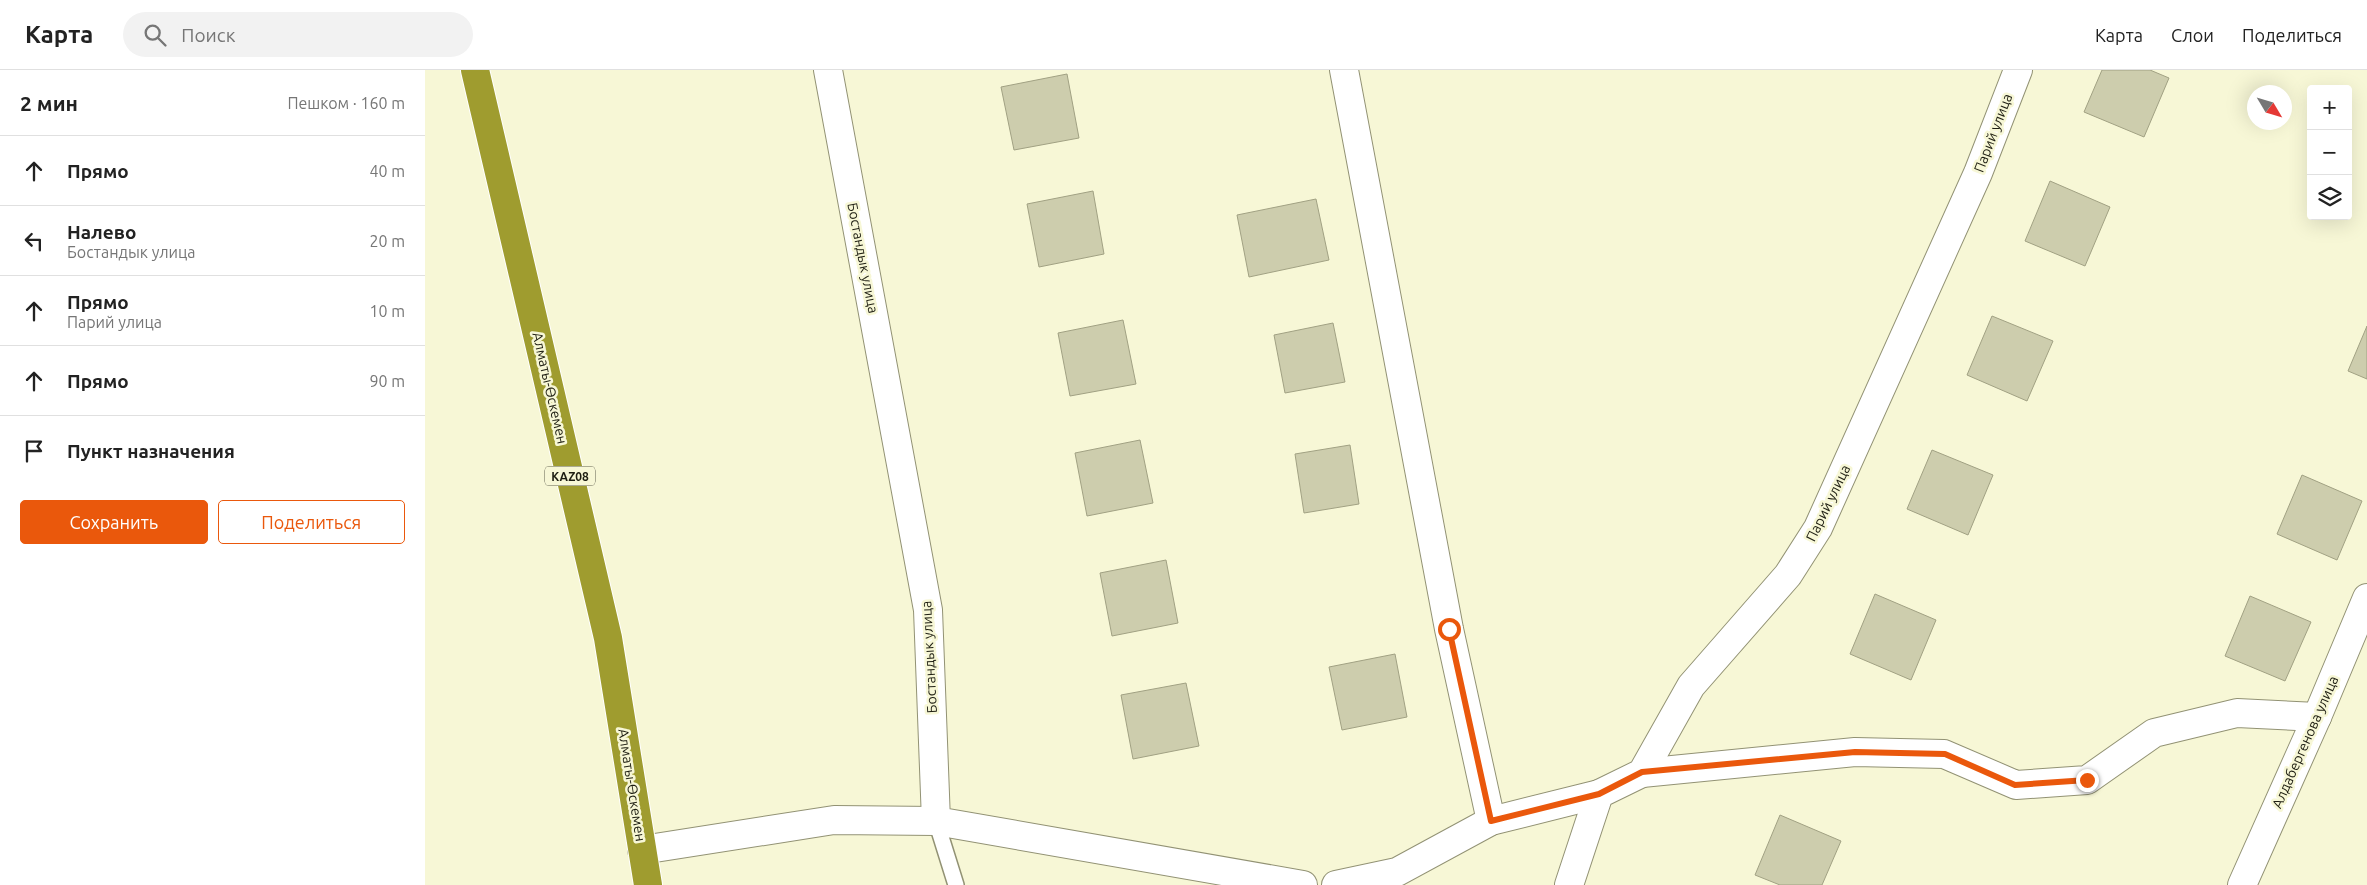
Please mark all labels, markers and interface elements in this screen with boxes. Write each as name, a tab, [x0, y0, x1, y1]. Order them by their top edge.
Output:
search box	[123, 12, 473, 57]
text: Карта	[25, 21, 93, 48]
icon: search	[141, 21, 169, 49]
text: Поиск	[181, 24, 235, 46]
text: Карта	[2095, 25, 2143, 45]
text: Слои	[2171, 25, 2214, 45]
text: Поделиться	[2242, 25, 2342, 45]
north arrow	[2247, 85, 2292, 130]
map controls	[2307, 85, 2352, 220]
button: +	[2307, 85, 2352, 130]
text: 2 мин	[20, 91, 78, 115]
street label: Парий улица	[1971, 91, 2015, 175]
text: Пешком · 160 m	[287, 94, 405, 112]
button: −	[2307, 130, 2352, 175]
icon: ahead	[20, 157, 48, 185]
text: Прямо	[67, 160, 129, 182]
text: 40 m	[369, 162, 405, 180]
button: layers	[2307, 175, 2352, 220]
street label: Бостандык улица	[844, 201, 882, 315]
text: Налево	[67, 221, 136, 243]
icon: left	[20, 227, 48, 255]
text: 20 m	[369, 232, 405, 250]
text: Бостандык улица	[67, 243, 196, 261]
text: Прямо	[67, 291, 129, 313]
icon: ahead	[20, 297, 48, 325]
text: 10 m	[369, 302, 405, 320]
text: Парий улица	[67, 313, 162, 331]
street label: Алматы-Өскемен	[529, 331, 571, 445]
icon: ahead	[20, 367, 48, 395]
text: Прямо	[67, 370, 129, 392]
text: 90 m	[369, 372, 405, 390]
icon: arrive	[20, 437, 48, 465]
text: Пункт назначения	[67, 440, 235, 462]
street label: Парий улица	[1803, 462, 1853, 544]
road number: KAZ08	[545, 466, 595, 486]
button: Сохранить	[20, 500, 208, 544]
button: Поделиться	[218, 500, 405, 544]
street label: Бостандык улица	[918, 600, 940, 714]
route start	[1438, 618, 1461, 641]
street label: Алдабергенова улица	[2269, 673, 2341, 811]
street label: Алматы-Өскемен	[615, 727, 649, 843]
route end	[2076, 769, 2099, 792]

